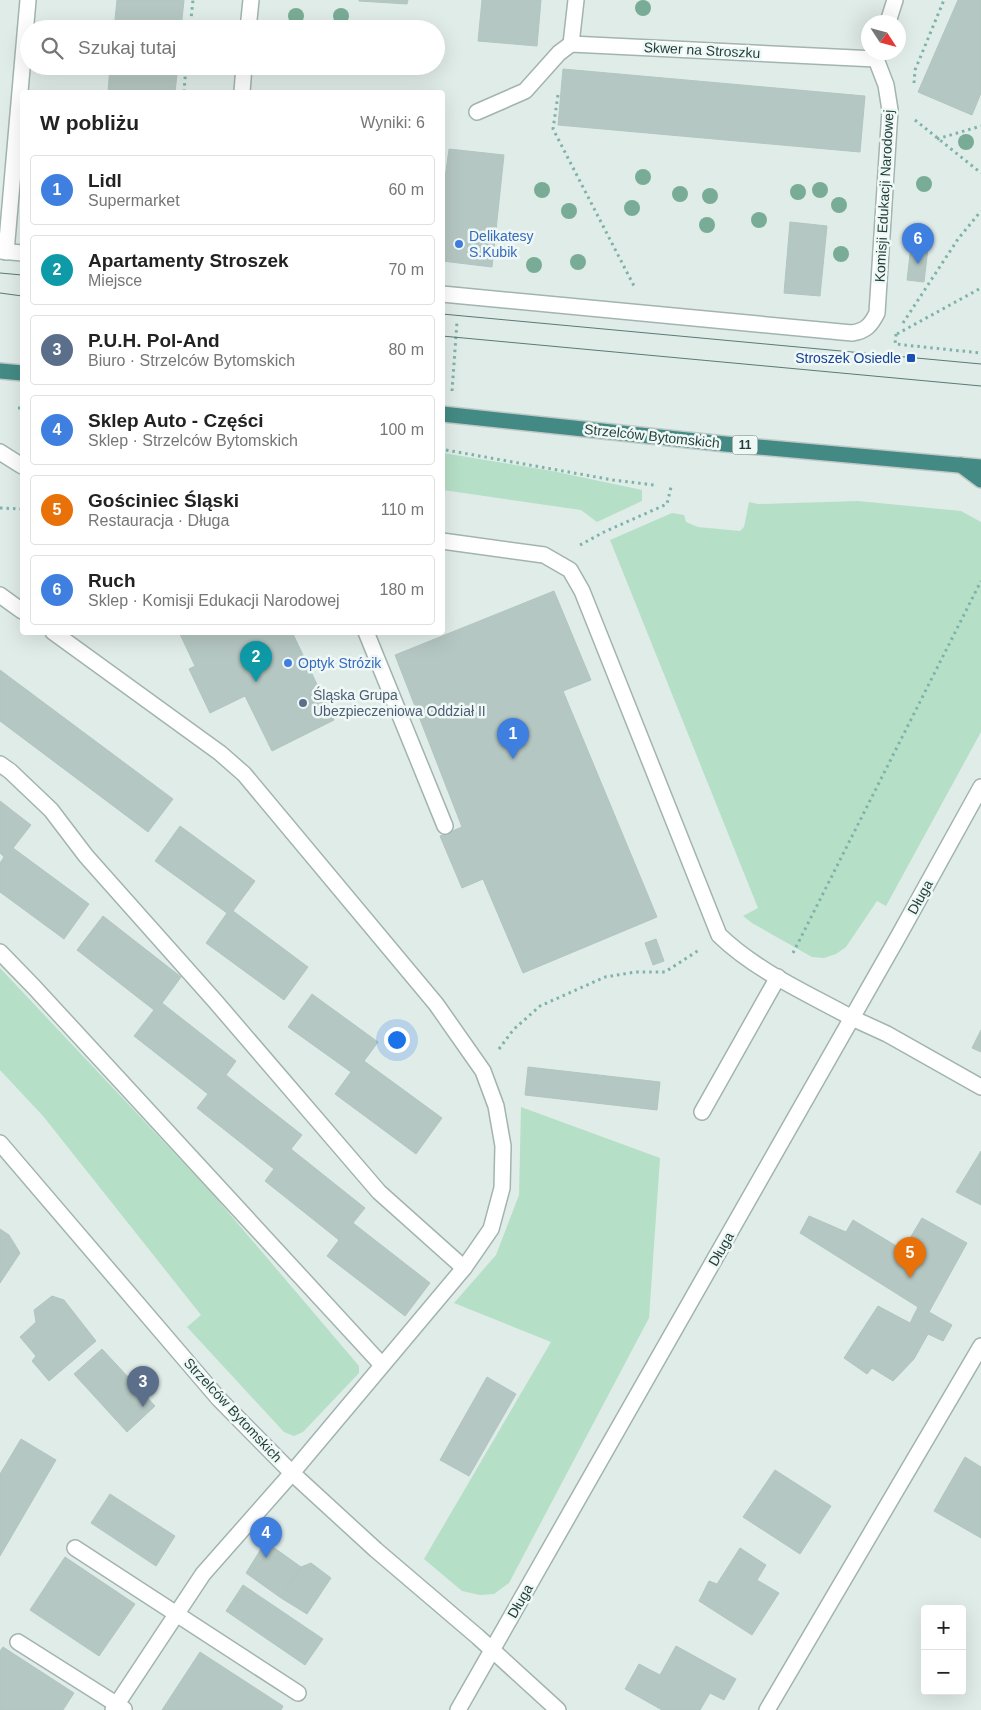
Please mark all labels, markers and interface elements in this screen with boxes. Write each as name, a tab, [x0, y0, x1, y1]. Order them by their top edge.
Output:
north arrow	[861, 15, 906, 60]
search box	[20, 20, 445, 75]
icon: search	[38, 34, 66, 62]
text: Szukaj tutaj	[78, 37, 176, 58]
street label: Skwer na Stroszku	[643, 39, 761, 61]
street label: Komisji Edukacji Narodowej	[871, 109, 897, 283]
text: W pobliżu	[40, 111, 139, 134]
text: Wyniki: 6	[360, 114, 425, 131]
text: Lidl	[88, 170, 122, 191]
text: 1	[53, 181, 61, 198]
text: 60 m	[388, 181, 424, 198]
text: Supermarket	[88, 192, 180, 209]
pin: 6	[902, 223, 934, 264]
place label: Delikatesy S.Kubik	[469, 228, 534, 260]
marker: Delikatesy S.Kubik	[453, 238, 465, 250]
text: Apartamenty Stroszek	[88, 250, 289, 271]
text: 2	[53, 261, 61, 278]
text: 70 m	[388, 261, 424, 278]
text: Miejsce	[88, 272, 142, 289]
text: P.U.H. Pol-And	[88, 330, 220, 351]
text: 3	[53, 341, 61, 358]
text: 80 m	[388, 341, 424, 358]
place label: Stroszek Osiedle	[795, 350, 901, 366]
text: Biuro · Strzelców Bytomskich	[88, 352, 295, 369]
marker: Stroszek Osiedle	[905, 352, 917, 364]
text: Sklep Auto - Części	[88, 410, 264, 431]
text: 4	[53, 421, 61, 438]
text: 100 m	[380, 421, 424, 438]
street label: Strzelców Bytomskich	[583, 421, 721, 451]
text: Sklep · Strzelców Bytomskich	[88, 432, 298, 449]
road number: 11	[732, 436, 758, 454]
text: Gościniec Śląski	[88, 490, 239, 511]
text: 5	[53, 501, 61, 518]
text: 110 m	[381, 501, 424, 518]
text: Restauracja · Długa	[88, 512, 229, 529]
text: Ruch	[88, 570, 136, 591]
text: 6	[53, 581, 61, 598]
text: 180 m	[380, 581, 424, 598]
text: Sklep · Komisji Edukacji Narodowej	[88, 592, 340, 609]
pin: 2	[240, 641, 272, 682]
place label: Optyk Strózik	[298, 655, 382, 671]
marker: Optyk Strózik	[282, 657, 294, 669]
place label: Śląska Grupa Ubezpieczeniowa Oddział II	[313, 686, 486, 719]
marker: Śląska Grupa Ubezpieczeniowa Oddział II	[297, 697, 309, 709]
pin: 1	[497, 718, 529, 759]
street label: Długa	[904, 877, 936, 917]
your location	[384, 1027, 410, 1053]
street label: Długa	[705, 1229, 737, 1269]
pin: 5	[894, 1237, 926, 1278]
street label: Strzelców Bytomskich	[181, 1355, 285, 1465]
pin: 3	[127, 1366, 159, 1407]
pin: 4	[250, 1517, 282, 1558]
street label: Długa	[504, 1581, 536, 1621]
map controls	[921, 1605, 966, 1695]
button: +	[921, 1605, 966, 1650]
button: −	[921, 1650, 966, 1695]

